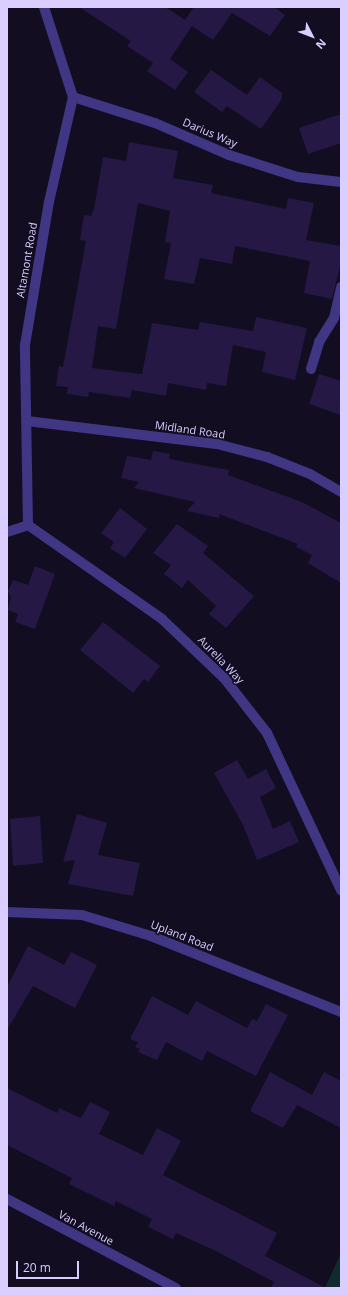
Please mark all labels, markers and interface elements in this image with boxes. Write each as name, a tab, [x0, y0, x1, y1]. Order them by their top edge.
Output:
north arrow	[292, 16, 332, 56]
text: N	[313, 36, 330, 53]
street label: Darius Way	[181, 116, 239, 150]
street label: Altamont Road	[14, 221, 40, 299]
street label: Midland Road	[154, 419, 226, 441]
street label: Aurelia Way	[195, 634, 247, 686]
street label: Upland Road	[149, 918, 215, 954]
street label: Van Avenue	[56, 1208, 116, 1248]
scale bar	[18, 1253, 81, 1279]
text: 20 m	[23, 1259, 51, 1276]

